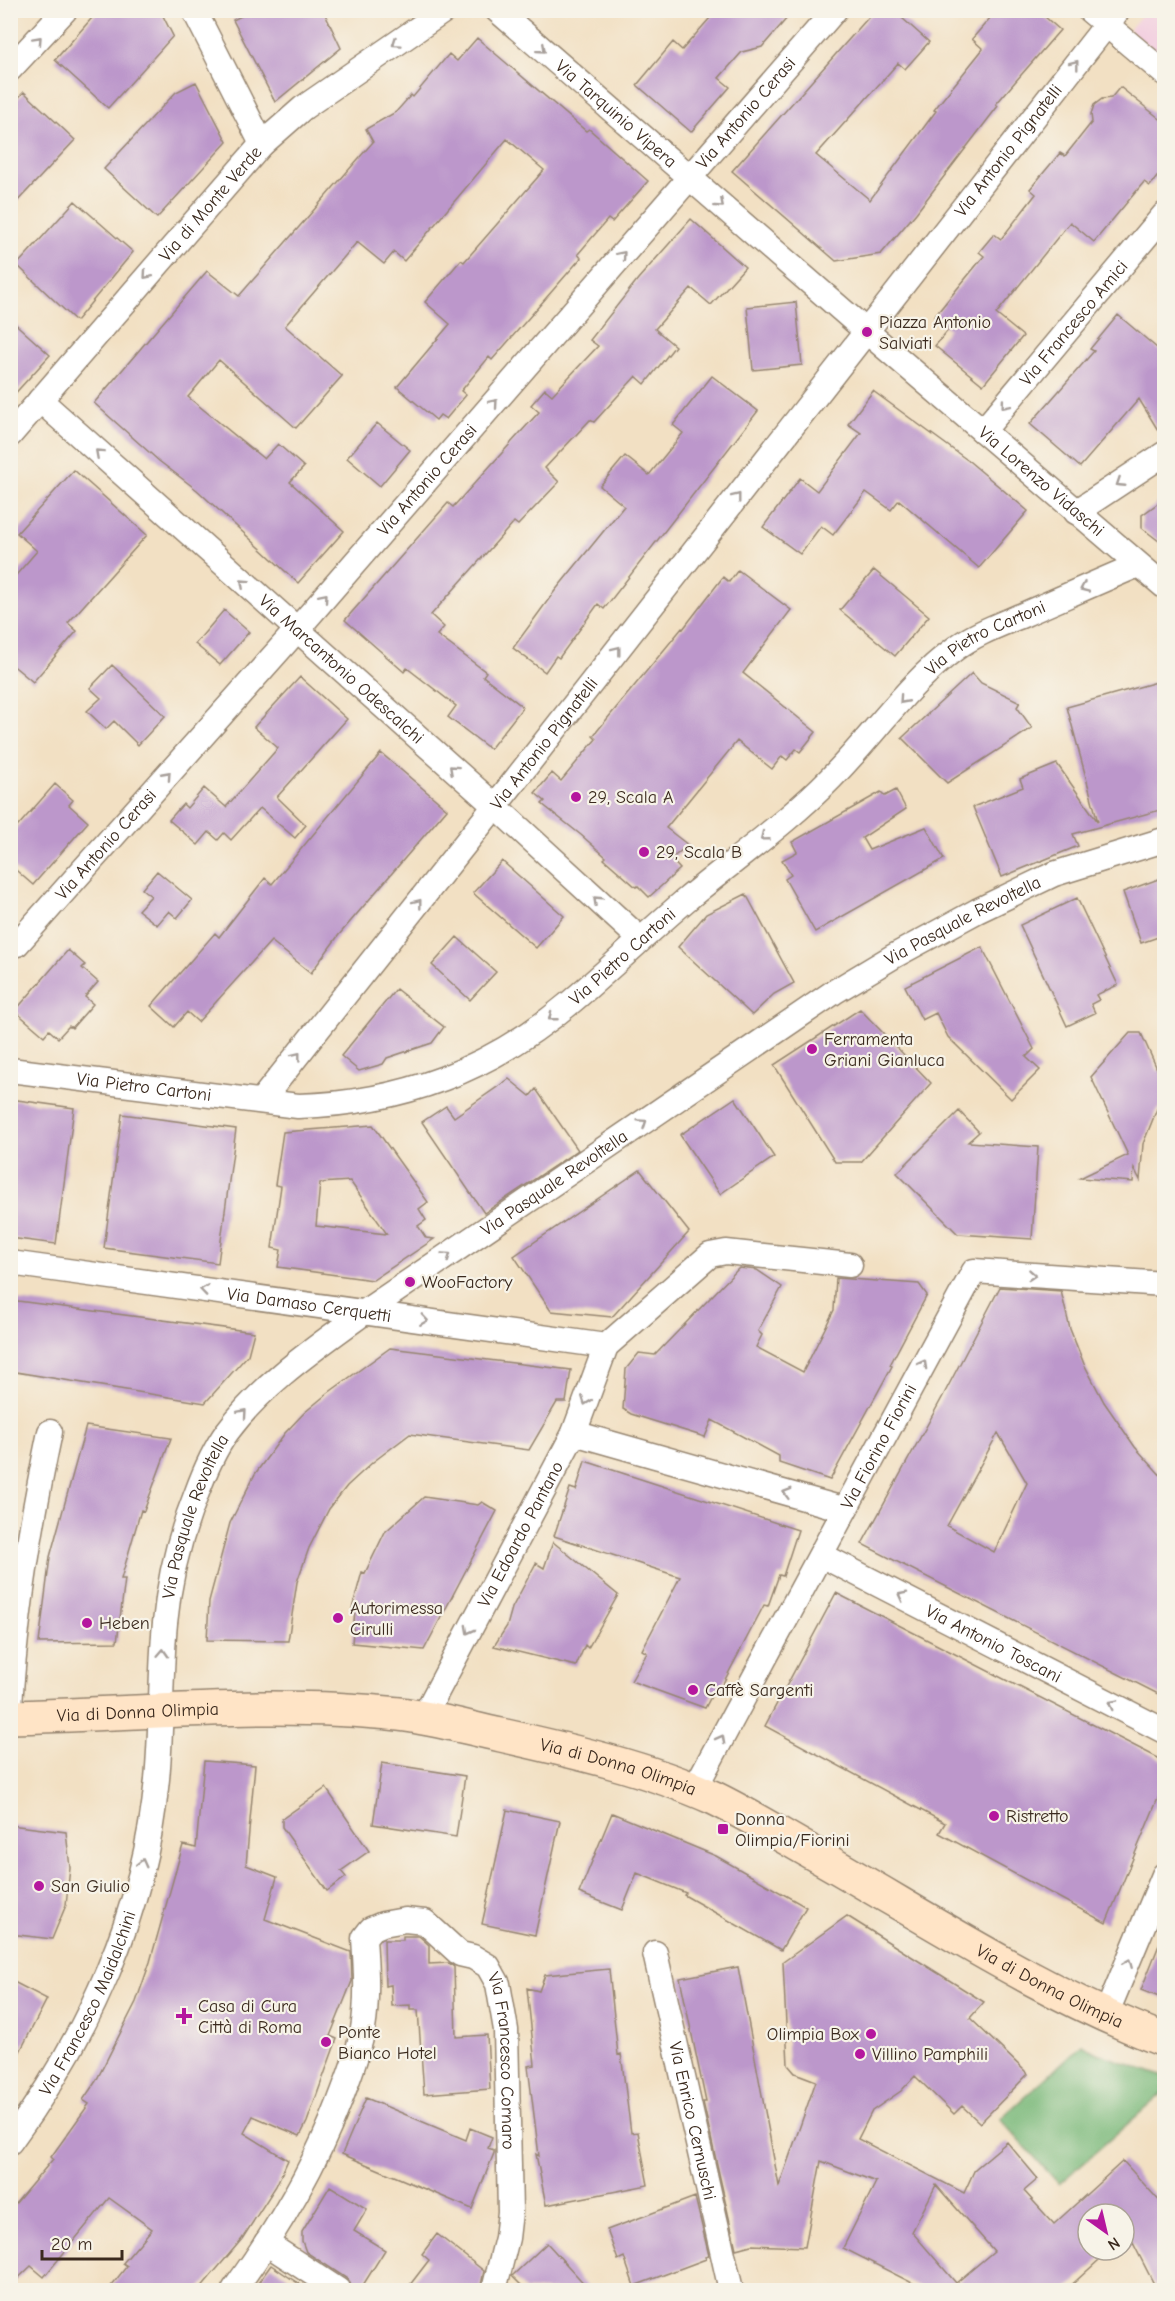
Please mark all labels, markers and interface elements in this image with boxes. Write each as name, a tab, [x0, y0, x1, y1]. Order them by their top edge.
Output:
one-way arrow	[31, 36, 42, 46]
one-way arrow	[392, 36, 403, 47]
one-way arrow	[535, 42, 546, 53]
street label: Via Antonio Cerasi	[692, 53, 800, 173]
street label: Via Tarquinio Vipera	[551, 56, 681, 172]
one-way arrow	[1068, 59, 1079, 70]
street label: Via Antonio Pignatelli	[950, 81, 1067, 221]
street label: Via di Monte Verde	[155, 142, 266, 266]
one-way arrow	[714, 197, 724, 208]
one-way arrow	[615, 251, 626, 262]
street label: Via Francesco Amici	[1015, 256, 1132, 390]
one-way arrow	[143, 268, 154, 279]
place label: Piazza Antonio Salviati	[879, 312, 991, 354]
marker: Piazza Antonio Salviati	[860, 325, 874, 339]
one-way arrow	[1001, 398, 1012, 409]
one-way arrow	[487, 399, 498, 410]
street label: Via Antonio Cerasi	[373, 420, 482, 540]
street label: Via Lorenzo Vidaschi	[974, 422, 1108, 541]
one-way arrow	[95, 449, 106, 460]
one-way arrow	[1116, 476, 1127, 487]
one-way arrow	[729, 493, 740, 504]
one-way arrow	[241, 579, 251, 590]
one-way arrow	[1080, 581, 1091, 593]
street label: Via Marcantonio Odescalchi	[254, 590, 428, 748]
one-way arrow	[317, 593, 328, 604]
street label: Via Pietro Cartoni	[921, 596, 1049, 680]
one-way arrow	[609, 646, 620, 657]
street label: Via Antonio Pignatelli	[486, 673, 603, 814]
one-way arrow	[899, 693, 910, 704]
one-way arrow	[449, 765, 460, 776]
one-way arrow	[160, 771, 171, 782]
street label: Via Antonio Cerasi	[51, 785, 161, 904]
place label: 29, Scala A	[588, 787, 674, 808]
marker: 29, Scala A	[569, 790, 583, 804]
one-way arrow	[760, 829, 771, 840]
place label: 29, Scala B	[656, 842, 742, 863]
marker: 29, Scala B	[637, 845, 651, 859]
street label: Via Pasquale Revoltella	[881, 872, 1044, 970]
one-way arrow	[593, 896, 604, 907]
one-way arrow	[411, 899, 422, 910]
street label: Via Pietro Cartoni	[565, 904, 680, 1010]
one-way arrow	[547, 1010, 558, 1021]
place label: Ferramenta Griani Gianluca	[824, 1029, 945, 1071]
marker: Ferramenta Griani Gianluca	[805, 1042, 819, 1056]
one-way arrow	[290, 1051, 301, 1062]
street label: Via Pietro Cartoni	[75, 1068, 212, 1106]
one-way arrow	[637, 1119, 648, 1130]
street label: Via Pasquale Revoltella	[477, 1126, 632, 1241]
one-way arrow	[441, 1252, 452, 1263]
one-way arrow	[1028, 1268, 1037, 1281]
place label: WooFactory	[422, 1272, 514, 1293]
marker: WooFactory	[403, 1275, 417, 1289]
street label: Via Damaso Cerquetti	[226, 1283, 393, 1327]
one-way arrow	[199, 1284, 209, 1296]
one-way arrow	[419, 1313, 428, 1325]
one-way arrow	[916, 1359, 927, 1370]
street label: Via Fiorino Fiorini	[837, 1380, 921, 1513]
one-way arrow	[581, 1395, 593, 1406]
one-way arrow	[236, 1409, 247, 1420]
street label: Via Pasquale Revoltella	[158, 1430, 234, 1600]
street label: Via Edoardo Pantano	[474, 1458, 568, 1611]
one-way arrow	[782, 1488, 793, 1500]
one-way arrow	[897, 1591, 908, 1603]
place label: Autorimessa Cirulli	[350, 1598, 443, 1640]
street label: Via Antonio Toscani	[922, 1600, 1065, 1688]
marker: Autorimessa Cirulli	[331, 1611, 345, 1625]
place label: Heben	[99, 1613, 150, 1634]
marker: Heben	[80, 1616, 94, 1630]
one-way arrow	[465, 1624, 476, 1635]
one-way arrow	[157, 1649, 170, 1658]
place label: Caffè Sargenti	[705, 1680, 813, 1701]
marker: Caffè Sargenti	[686, 1683, 700, 1697]
street label: Via di Donna Olimpia	[56, 1699, 219, 1726]
one-way arrow	[1108, 1700, 1119, 1711]
street label: Via di Donna Olimpia	[538, 1734, 699, 1800]
one-way arrow	[714, 1735, 725, 1745]
place label: Ristretto	[1006, 1806, 1069, 1827]
place label: Donna Olimpia/Fiorini	[735, 1809, 850, 1851]
marker: Ristretto	[987, 1809, 1001, 1823]
marker: Donna Olimpia/Fiorini	[716, 1822, 730, 1836]
one-way arrow	[134, 1859, 147, 1869]
place label: San Giulio	[51, 1876, 130, 1897]
marker: San Giulio	[32, 1879, 46, 1893]
street label: Via Francesco Maidalchini	[35, 1908, 141, 2100]
street label: Via di Donna Olimpia	[972, 1940, 1126, 2033]
one-way arrow	[1121, 1958, 1133, 1969]
street label: Via Francesco Cornaro	[483, 1969, 519, 2150]
place label: Casa di Cura Città di Roma	[198, 1996, 302, 2038]
marker: Casa di Cura Città di Roma	[175, 2007, 193, 2025]
place label: Ponte Bianco Hotel	[338, 2022, 437, 2064]
place label: Olimpia Box	[767, 2024, 859, 2045]
marker: Olimpia Box	[864, 2027, 878, 2041]
marker: Ponte Bianco Hotel	[319, 2035, 333, 2049]
street label: Via Enrico Cernuschi	[664, 2040, 720, 2202]
place label: Villino Pamphili	[872, 2044, 988, 2065]
marker: Villino Pamphili	[853, 2047, 867, 2061]
north arrow	[1076, 2202, 1136, 2262]
scale bar	[42, 2223, 122, 2261]
text: N	[1104, 2233, 1123, 2254]
text: 20 m	[51, 2234, 92, 2255]

